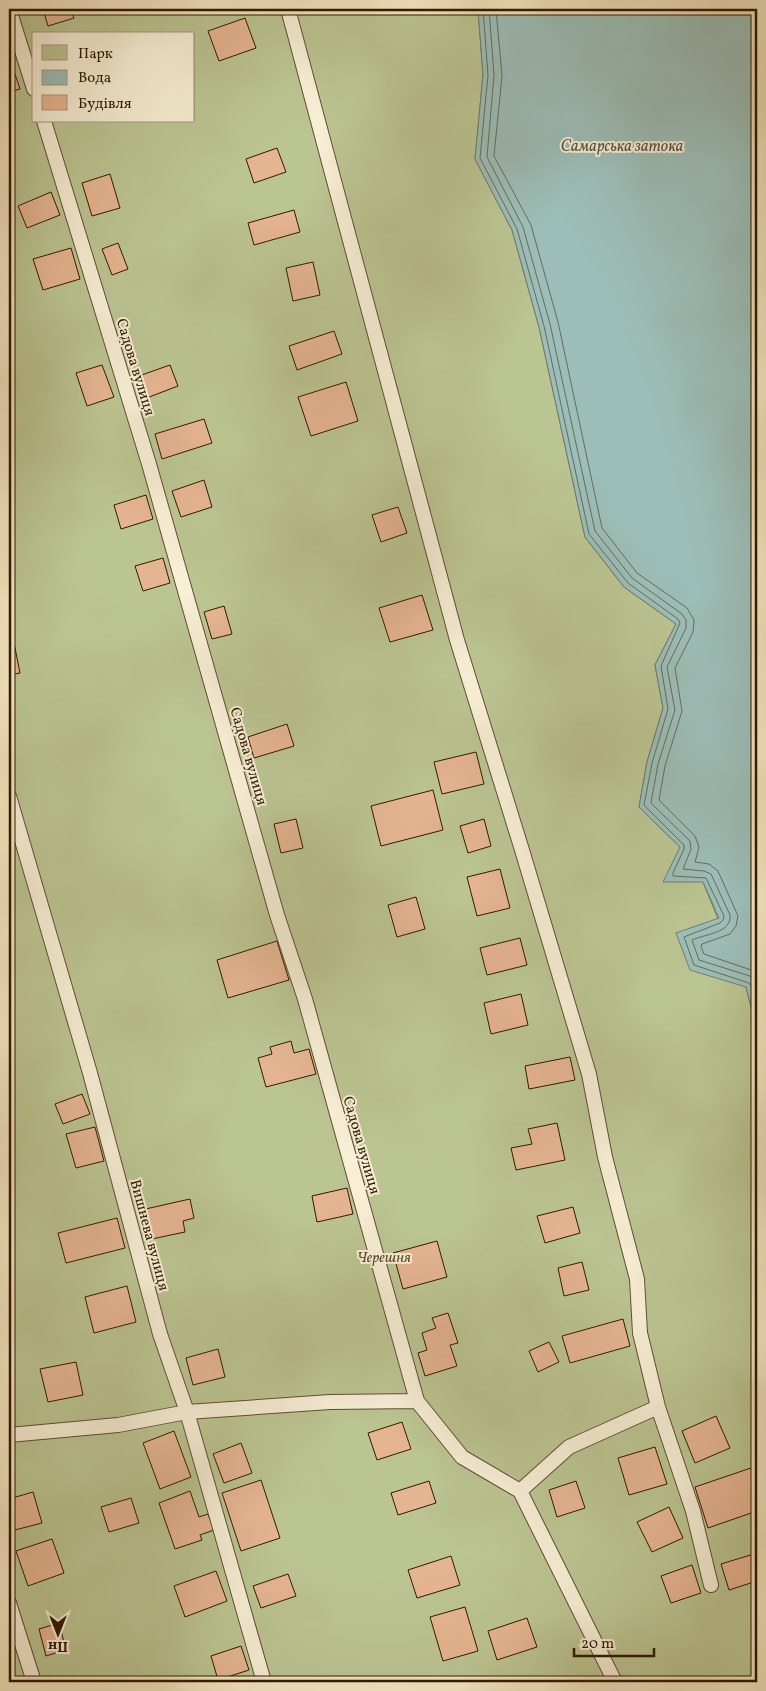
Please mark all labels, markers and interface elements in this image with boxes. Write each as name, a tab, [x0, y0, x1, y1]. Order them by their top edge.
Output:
legend	[32, 32, 195, 122]
text: Парк	[78, 44, 113, 65]
text: Вода	[78, 68, 111, 89]
text: Будівля	[78, 94, 132, 115]
water label: Самарська затока	[561, 136, 684, 158]
street label: Садова вулиця	[110, 316, 159, 419]
street label: Садова вулиця	[224, 705, 272, 808]
street label: Садова вулиця	[337, 1094, 385, 1197]
street label: Вишнева вулиця	[124, 1177, 174, 1294]
park label: Черешня	[357, 1248, 411, 1269]
north arrow	[32, 1608, 82, 1658]
scale bar	[574, 1626, 654, 1658]
text: 20 m	[581, 1634, 614, 1655]
text: Пн	[48, 1636, 68, 1655]

